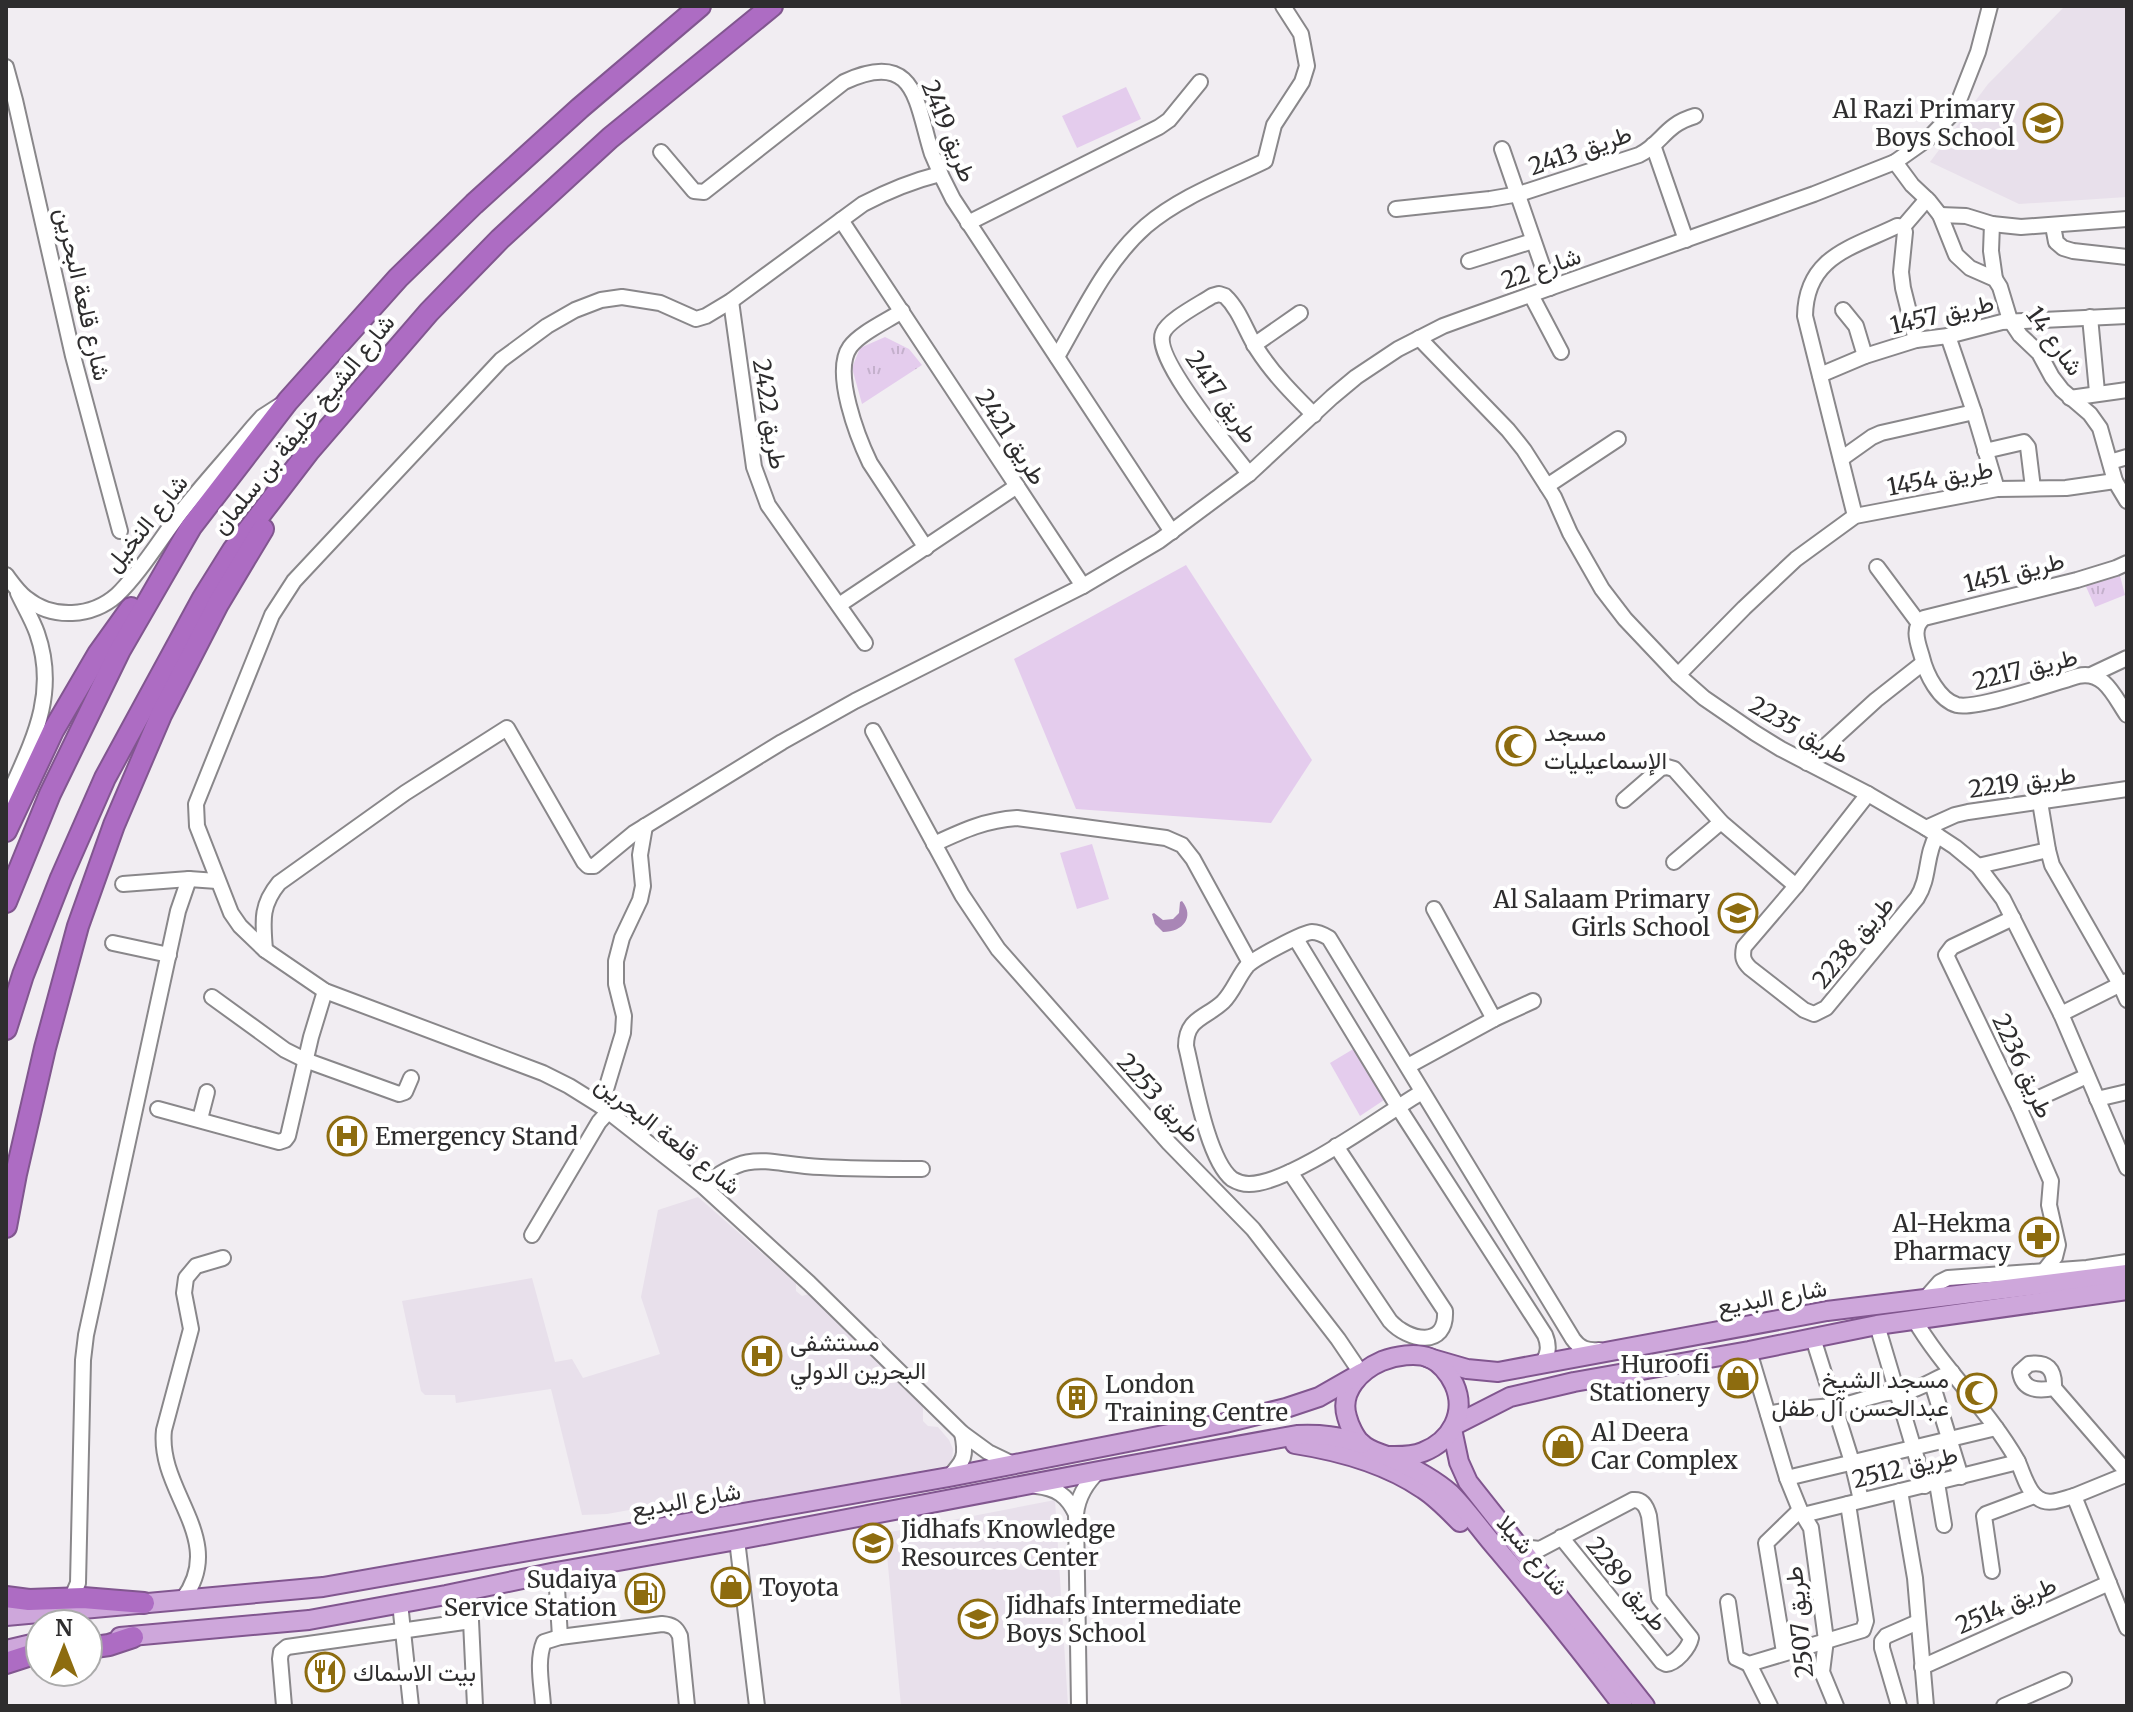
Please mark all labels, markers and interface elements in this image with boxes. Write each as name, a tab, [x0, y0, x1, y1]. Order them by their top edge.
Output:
street label: طريق 2419	[915, 75, 983, 187]
place label: Al Razi Primary Boys School	[1832, 94, 2015, 153]
school or university icon: Al Razi Primary Boys School	[2022, 102, 2064, 144]
street label: طريق 2413	[1524, 118, 1636, 182]
street label: شارع قلعة البحرين	[47, 205, 118, 384]
street label: شارع 22	[1497, 240, 1585, 297]
street label: طريق 1457	[1887, 287, 1997, 341]
street label: شارع 14	[2019, 300, 2091, 382]
street label: شارع الشيخ خليفة بن سلمان	[205, 308, 403, 542]
street label: طريق 2417	[1179, 345, 1265, 449]
street label: طريق 2422	[746, 356, 794, 472]
street label: طريق 2421	[969, 383, 1053, 491]
street label: طريق 1454	[1885, 453, 1995, 503]
street label: شارع النخيل	[97, 468, 195, 579]
street label: طريق 1451	[1961, 545, 2067, 599]
street label: طريق 2217	[1969, 641, 2081, 697]
street label: طريق 2235	[1744, 689, 1854, 771]
place label: مسجد الإسماعيليات	[1544, 717, 1667, 776]
mosque icon: مسجد الإسماعيليات	[1495, 725, 1537, 767]
street label: طريق 2219	[1966, 759, 2078, 805]
place label: Al Salaam Primary Girls School	[1492, 884, 1710, 943]
street label: طريق 2238	[1805, 889, 1901, 995]
school or university icon: Al Salaam Primary Girls School	[1717, 892, 1759, 934]
street label: طريق 2236	[1985, 1009, 2061, 1123]
street label: طريق 2253	[1111, 1047, 1207, 1149]
street label: شارع قلعة البحرين	[588, 1068, 747, 1202]
hospital icon: Emergency Stand	[326, 1115, 368, 1157]
place label: Emergency Stand	[375, 1121, 578, 1152]
place label: Al-Hekma Pharmacy	[1892, 1208, 2011, 1267]
pharmacy icon: Al-Hekma Pharmacy	[2018, 1216, 2060, 1258]
street label: شارع البديع	[1715, 1272, 1830, 1324]
place label: مستشفى البحرين الدولي	[790, 1327, 926, 1390]
hospital icon: مستشفى البحرين الدولي	[741, 1335, 783, 1377]
place label: Huroofi Stationery	[1589, 1349, 1710, 1408]
shop icon: Huroofi Stationery	[1717, 1357, 1759, 1399]
place label: مسجد الشيخ عبدالحسن آل طفل	[1771, 1364, 1949, 1423]
place label: London Training Centre	[1105, 1369, 1288, 1428]
mosque icon: مسجد الشيخ عبدالحسن آل طفل	[1956, 1372, 1998, 1414]
building icon: London Training Centre	[1056, 1377, 1098, 1419]
place label: Al Deera Car Complex	[1590, 1417, 1738, 1476]
shop icon: Al Deera Car Complex	[1542, 1425, 1584, 1467]
street label: طريق 2512	[1849, 1439, 1961, 1495]
street label: شارع البديع	[629, 1475, 744, 1527]
street label: شارع شيلا	[1489, 1508, 1576, 1602]
place label: Jidhafs Knowledge Resources Center	[900, 1514, 1115, 1573]
school or university icon: Jidhafs Knowledge Resources Center	[852, 1522, 894, 1564]
street label: طريق 2289	[1579, 1530, 1675, 1638]
place label: Sudaiya Service Station	[444, 1564, 617, 1623]
street label: طريق 2507	[1778, 1565, 1820, 1679]
shop icon: Toyota	[710, 1566, 752, 1608]
street label: طريق 2514	[1951, 1569, 2061, 1641]
fuel station icon: Sudaiya Service Station	[624, 1572, 666, 1614]
place label: Toyota	[759, 1572, 839, 1603]
place label: Jidhafs Intermediate Boys School	[1005, 1590, 1241, 1649]
school or university icon: Jidhafs Intermediate Boys School	[957, 1598, 999, 1640]
north arrow	[24, 1608, 104, 1688]
text: N	[55, 1614, 73, 1642]
restaurant icon: بيت الاسماك	[304, 1651, 346, 1693]
place label: بيت الاسماك	[353, 1657, 476, 1688]

